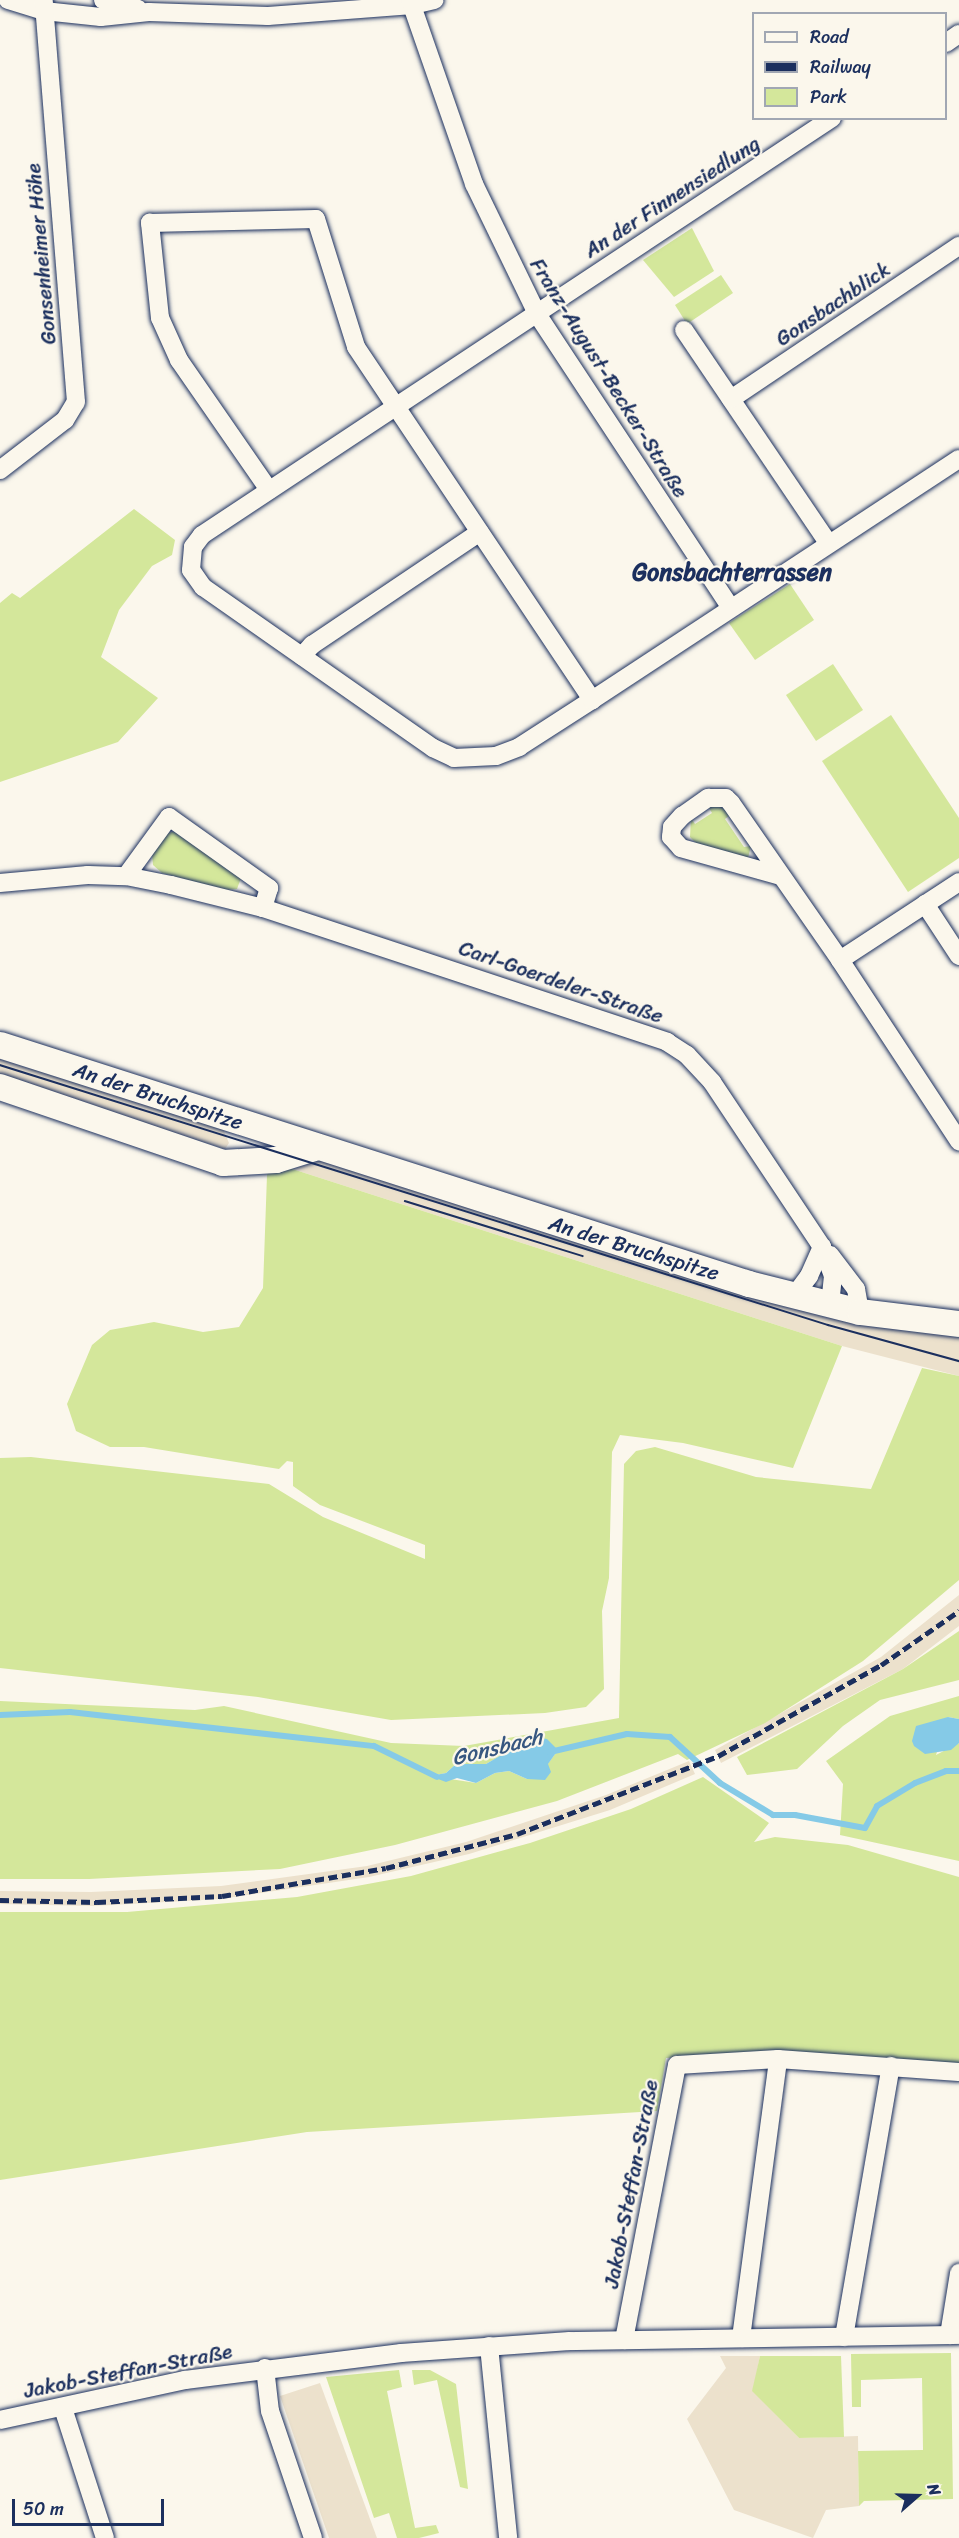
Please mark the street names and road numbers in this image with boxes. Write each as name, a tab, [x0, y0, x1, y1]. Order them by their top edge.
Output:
street label: An der Finnensiedlung	[579, 131, 765, 263]
street label: Gonsenheimer Höhe	[21, 162, 61, 346]
street label: Franz-August-Becker-Straße	[525, 253, 693, 503]
street label: Gonsbachblick	[771, 256, 895, 352]
street label: Carl-Goerdeler-Straße	[456, 935, 666, 1029]
street label: An der Bruchspitze	[70, 1057, 246, 1135]
street label: An der Bruchspitze	[546, 1210, 722, 1286]
street label: Jakob-Steffan-Straße	[598, 2078, 664, 2290]
street label: Jakob-Steffan-Straße	[22, 2338, 234, 2404]

